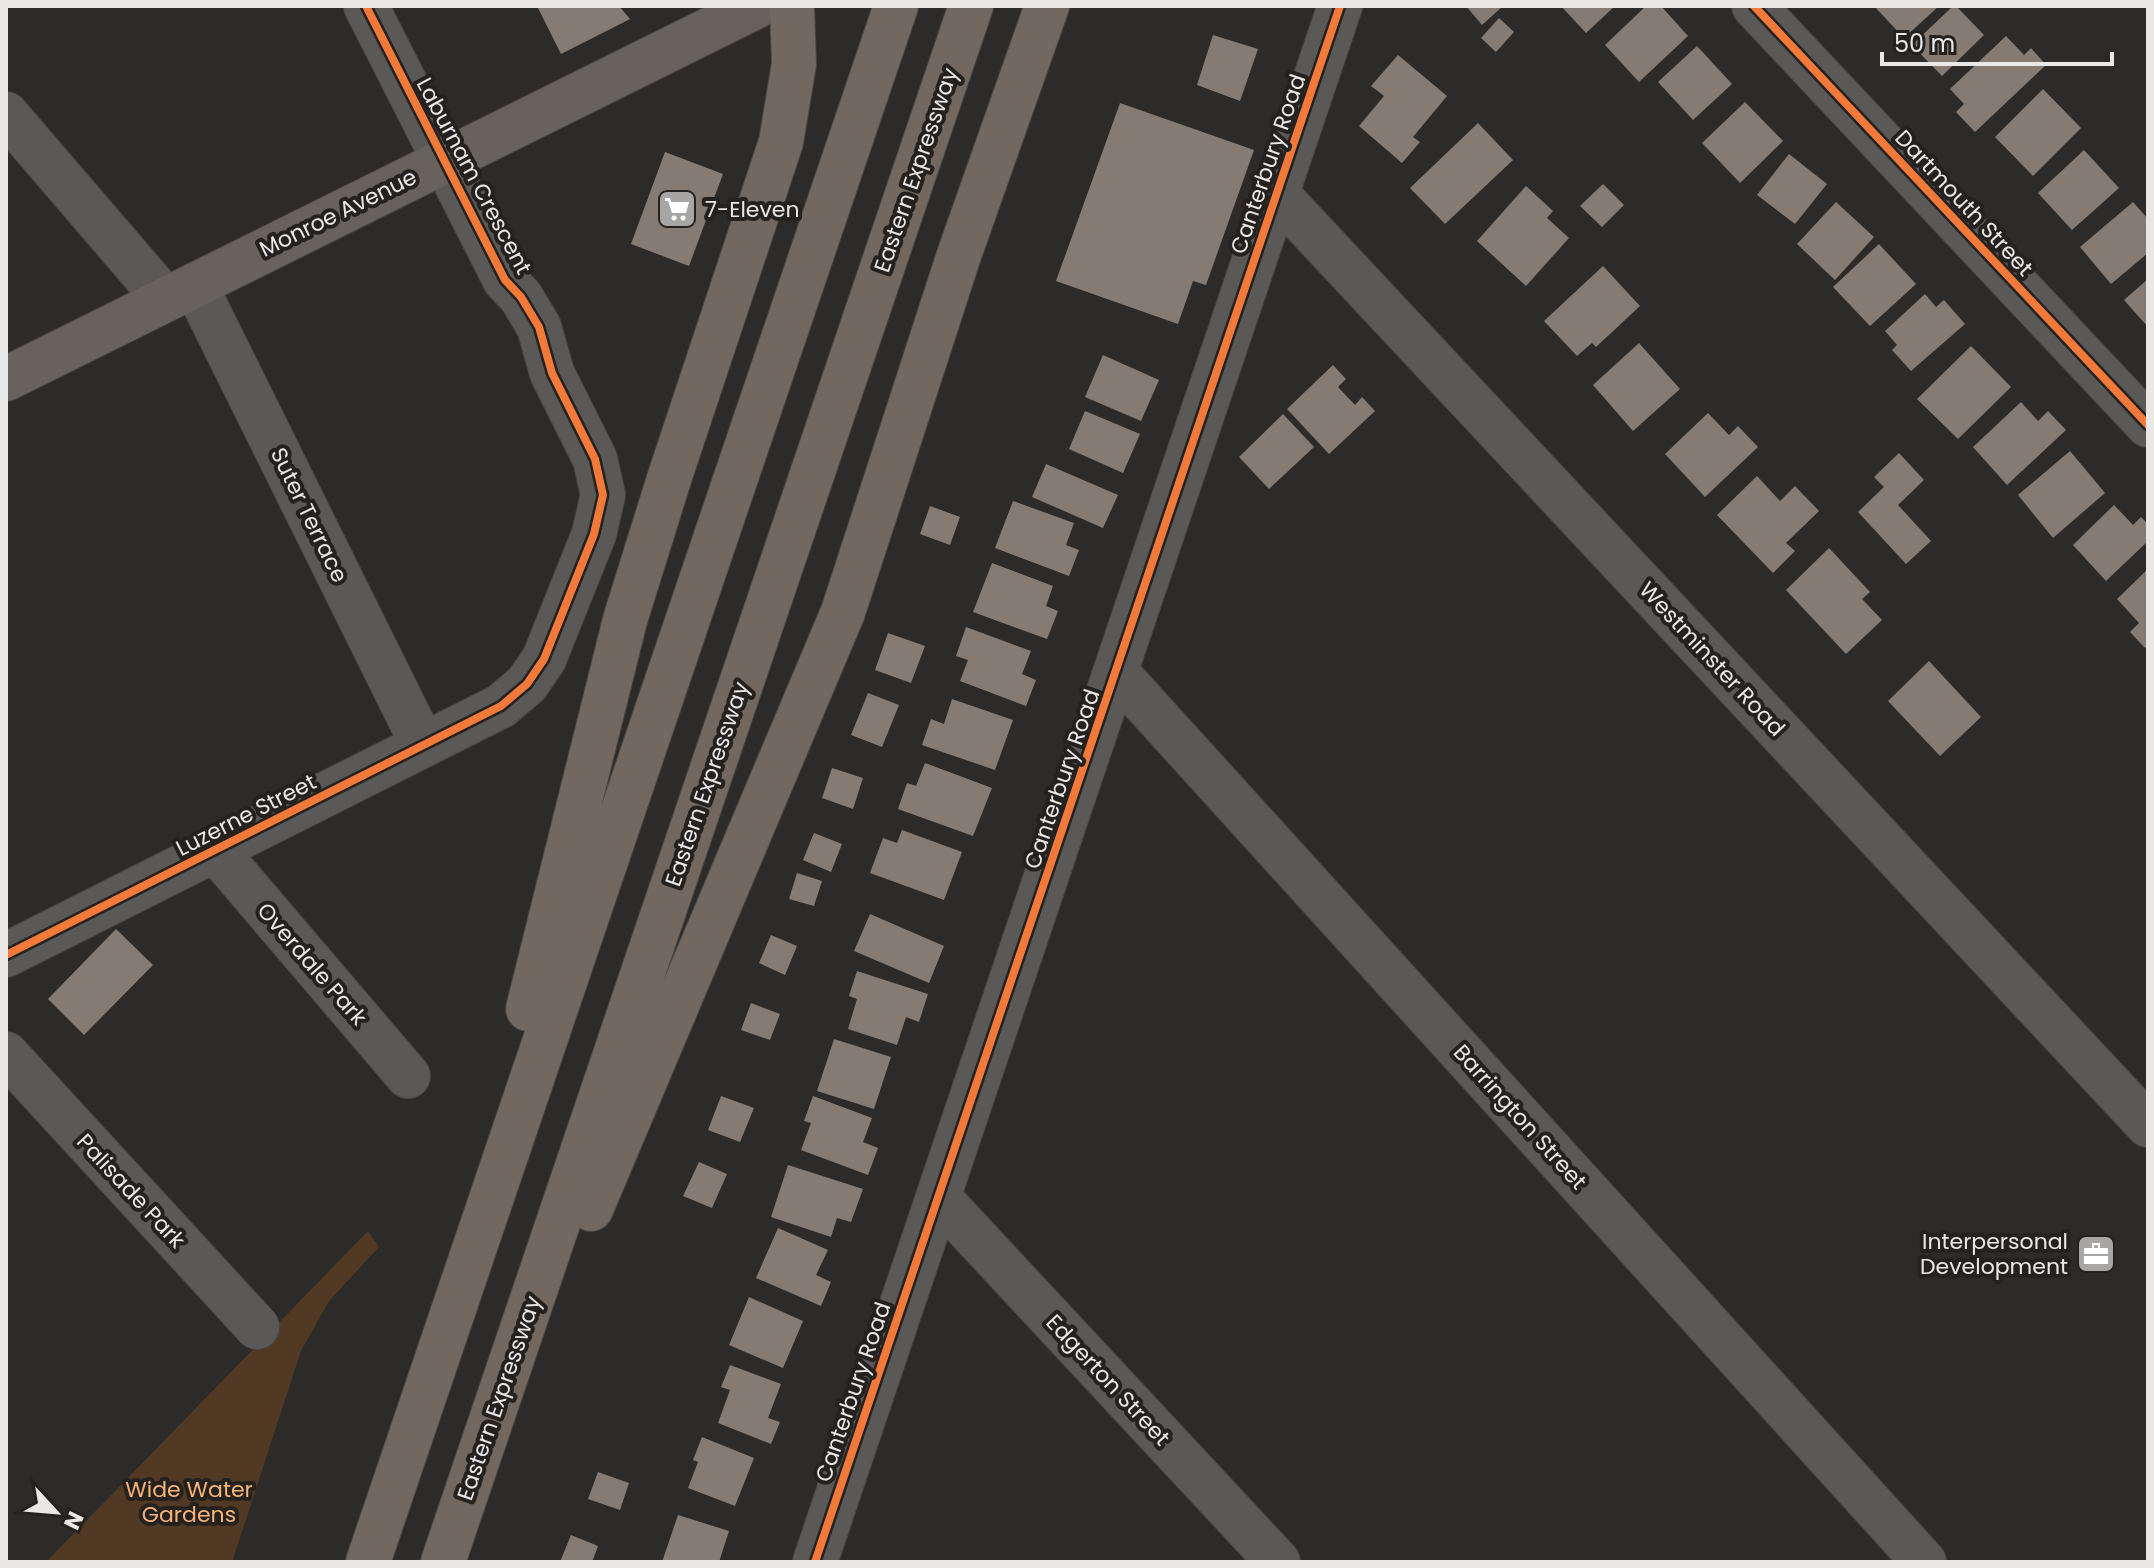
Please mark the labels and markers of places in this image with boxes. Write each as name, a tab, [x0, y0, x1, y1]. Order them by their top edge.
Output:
supermarket icon: 7-Eleven	[656, 188, 698, 230]
place label: 7-Eleven	[705, 194, 800, 225]
place label: Interpersonal Development	[1920, 1226, 2068, 1282]
office icon: Interpersonal Development	[2075, 1233, 2117, 1275]

